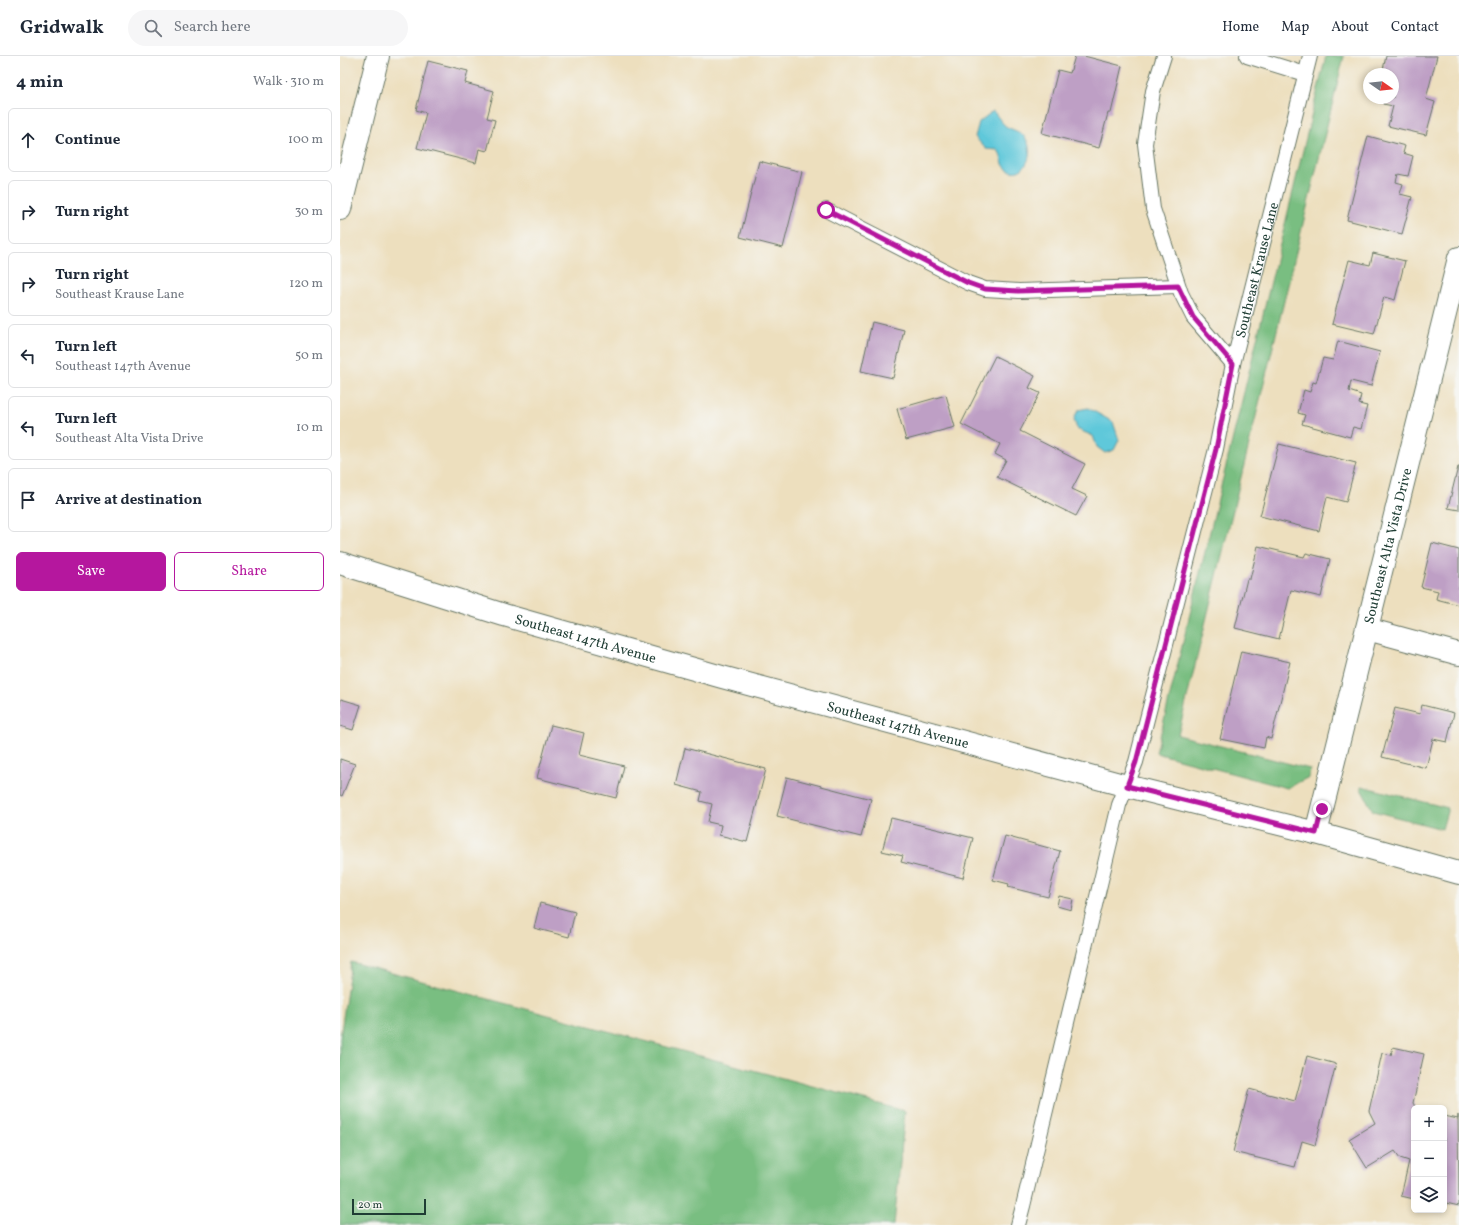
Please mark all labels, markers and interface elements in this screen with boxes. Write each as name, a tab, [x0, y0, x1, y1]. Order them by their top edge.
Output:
search box	[128, 10, 408, 46]
text: Gridwalk	[20, 15, 104, 41]
icon: search	[142, 17, 164, 39]
text: Search here	[174, 17, 251, 38]
text: Home	[1222, 18, 1259, 37]
text: Map	[1281, 18, 1309, 37]
text: About	[1331, 18, 1369, 37]
text: Contact	[1391, 18, 1439, 37]
north arrow	[1363, 68, 1399, 104]
text: 4 min	[16, 71, 63, 94]
text: Walk · 310 m	[253, 73, 324, 91]
icon: ahead	[17, 129, 39, 151]
text: Continue	[55, 130, 120, 151]
text: 100 m	[288, 131, 323, 149]
street label: Southeast Krause Lane	[1232, 200, 1284, 340]
icon: right	[17, 201, 39, 223]
route start	[817, 201, 835, 219]
text: Turn right	[55, 202, 129, 223]
text: 30 m	[295, 203, 323, 221]
text: Turn right	[55, 265, 129, 286]
icon: right	[17, 273, 39, 295]
text: 120 m	[289, 275, 323, 293]
text: Southeast Krause Lane	[55, 286, 184, 304]
text: Turn left	[55, 337, 117, 358]
icon: left	[17, 345, 39, 367]
text: 50 m	[295, 347, 323, 365]
text: Southeast 147th Avenue	[55, 358, 191, 376]
text: Turn left	[55, 409, 117, 430]
icon: left	[17, 417, 39, 439]
text: 10 m	[296, 419, 323, 437]
text: Southeast Alta Vista Drive	[55, 430, 204, 448]
street label: Southeast Alta Vista Drive	[1360, 466, 1418, 626]
icon: arrive	[17, 489, 39, 511]
text: Arrive at destination	[55, 490, 202, 511]
button: Save	[16, 552, 166, 591]
button: Share	[174, 552, 324, 591]
street label: Southeast 147th Avenue	[512, 611, 659, 669]
street label: Southeast 147th Avenue	[825, 698, 971, 754]
route end	[1313, 800, 1331, 818]
map controls	[1411, 1105, 1447, 1213]
button: +	[1411, 1105, 1447, 1141]
button: −	[1411, 1141, 1447, 1177]
button: layers	[1411, 1177, 1447, 1213]
scale bar	[352, 1197, 426, 1216]
text: 20 m	[358, 1198, 382, 1213]

